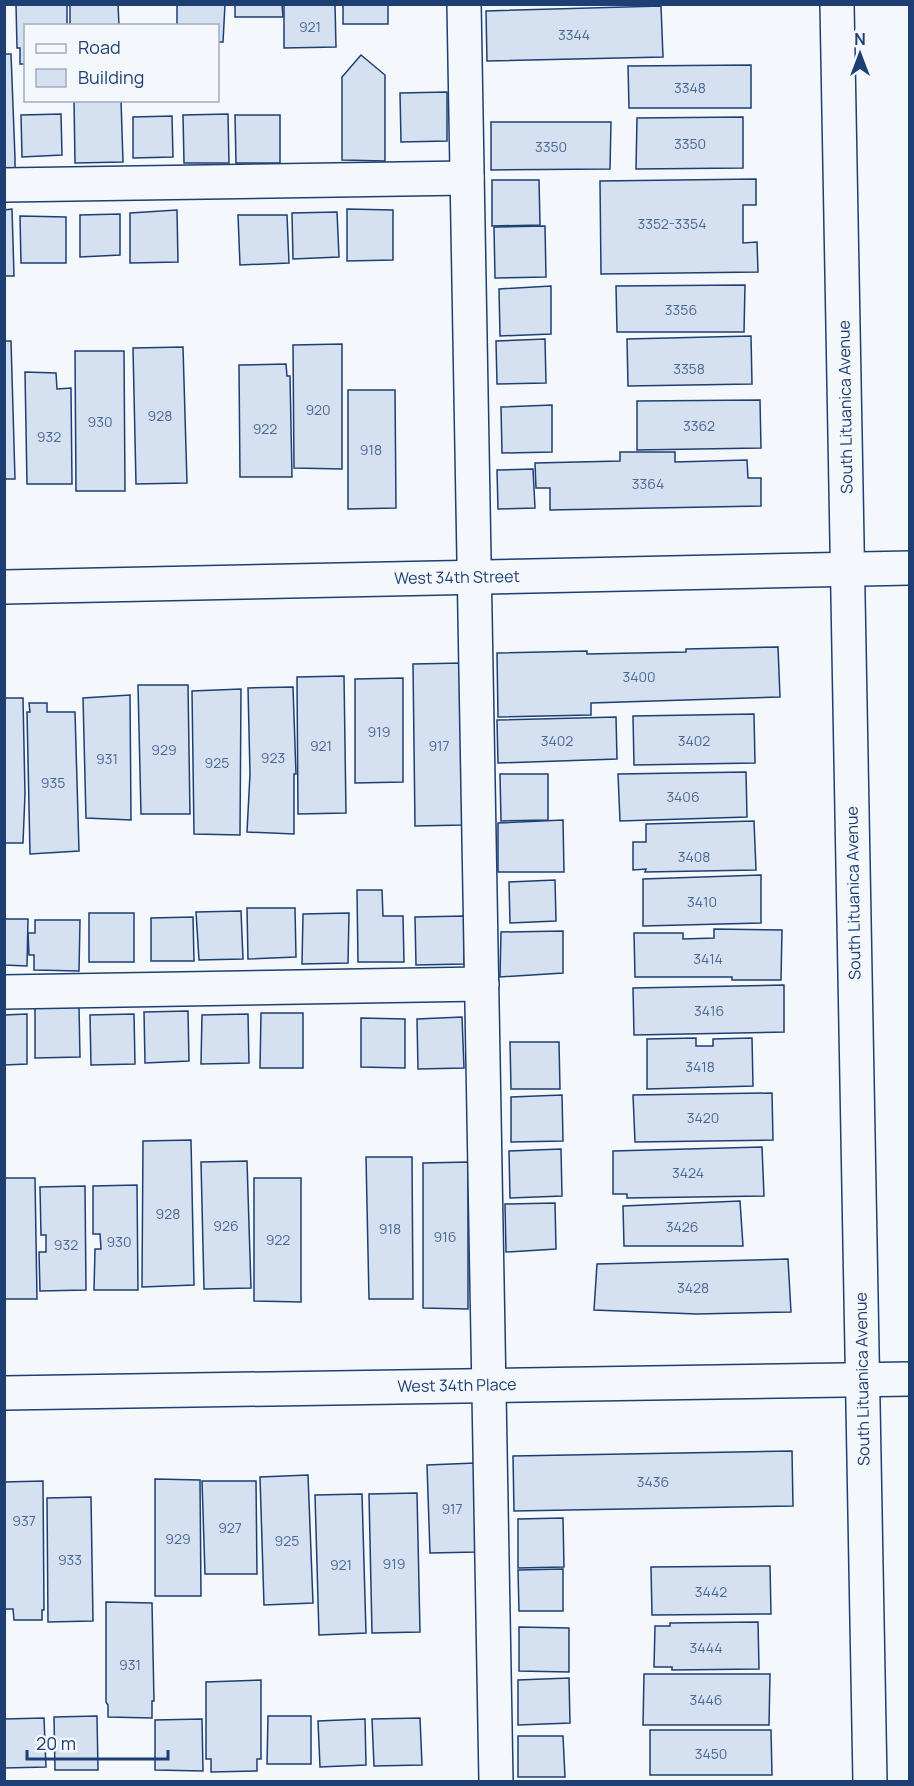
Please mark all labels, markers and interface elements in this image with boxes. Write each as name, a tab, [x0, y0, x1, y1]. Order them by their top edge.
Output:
house number: 921	[299, 17, 321, 36]
legend	[24, 24, 219, 102]
north arrow	[830, 24, 890, 84]
house number: 3344	[558, 25, 590, 44]
text: N	[854, 28, 866, 50]
text: Road	[78, 35, 121, 59]
text: Building	[78, 65, 144, 89]
house number: 3348	[674, 78, 706, 97]
house number: 3350	[674, 134, 706, 153]
house number: 3350	[535, 137, 567, 156]
house number: 3352-3354	[638, 214, 706, 233]
house number: 3356	[665, 300, 697, 319]
street label: South Lituanica Avenue	[832, 320, 858, 494]
house number: 3358	[673, 359, 705, 378]
house number: 920	[305, 400, 331, 419]
house number: 928	[148, 406, 172, 425]
house number: 930	[88, 412, 112, 431]
house number: 3362	[683, 416, 715, 435]
house number: 922	[253, 419, 277, 438]
house number: 932	[37, 427, 61, 446]
house number: 918	[360, 440, 382, 459]
house number: 3364	[632, 474, 664, 493]
street label: West 34th Street	[394, 565, 520, 589]
house number: 3400	[622, 667, 656, 686]
house number: 919	[368, 722, 390, 741]
house number: 3402	[541, 731, 573, 750]
house number: 3402	[678, 731, 710, 750]
house number: 921	[310, 736, 332, 755]
house number: 917	[428, 736, 450, 755]
house number: 929	[151, 740, 177, 759]
house number: 923	[261, 748, 285, 767]
house number: 931	[96, 749, 118, 768]
house number: 925	[205, 753, 229, 772]
house number: 935	[41, 773, 65, 792]
house number: 3406	[666, 787, 700, 806]
street label: South Lituanica Avenue	[840, 806, 866, 980]
house number: 3408	[678, 847, 710, 866]
house number: 3410	[687, 892, 717, 911]
house number: 3414	[693, 949, 723, 968]
house number: 3416	[694, 1001, 724, 1020]
house number: 3418	[685, 1057, 715, 1076]
house number: 3420	[687, 1108, 719, 1127]
house number: 3424	[672, 1163, 704, 1182]
house number: 928	[156, 1204, 180, 1223]
house number: 926	[213, 1216, 239, 1235]
house number: 3426	[666, 1217, 698, 1236]
house number: 918	[379, 1219, 401, 1238]
house number: 916	[434, 1227, 456, 1246]
house number: 922	[266, 1230, 290, 1249]
house number: 930	[107, 1232, 131, 1251]
house number: 932	[54, 1235, 78, 1254]
house number: 3428	[677, 1278, 709, 1297]
street label: South Lituanica Avenue	[849, 1292, 875, 1466]
street label: West 34th Place	[397, 1373, 517, 1397]
house number: 3436	[637, 1472, 669, 1491]
house number: 917	[441, 1499, 463, 1518]
house number: 937	[12, 1511, 36, 1530]
house number: 927	[218, 1518, 242, 1537]
house number: 929	[165, 1529, 191, 1548]
house number: 925	[275, 1531, 299, 1550]
house number: 933	[58, 1550, 82, 1569]
house number: 919	[383, 1554, 405, 1573]
house number: 921	[330, 1555, 352, 1574]
house number: 3442	[695, 1582, 727, 1601]
house number: 3444	[690, 1638, 722, 1657]
house number: 931	[119, 1655, 141, 1674]
house number: 3446	[689, 1690, 723, 1709]
scale bar	[27, 1723, 168, 1761]
text: 20 m	[36, 1731, 76, 1755]
house number: 3450	[695, 1744, 727, 1763]

